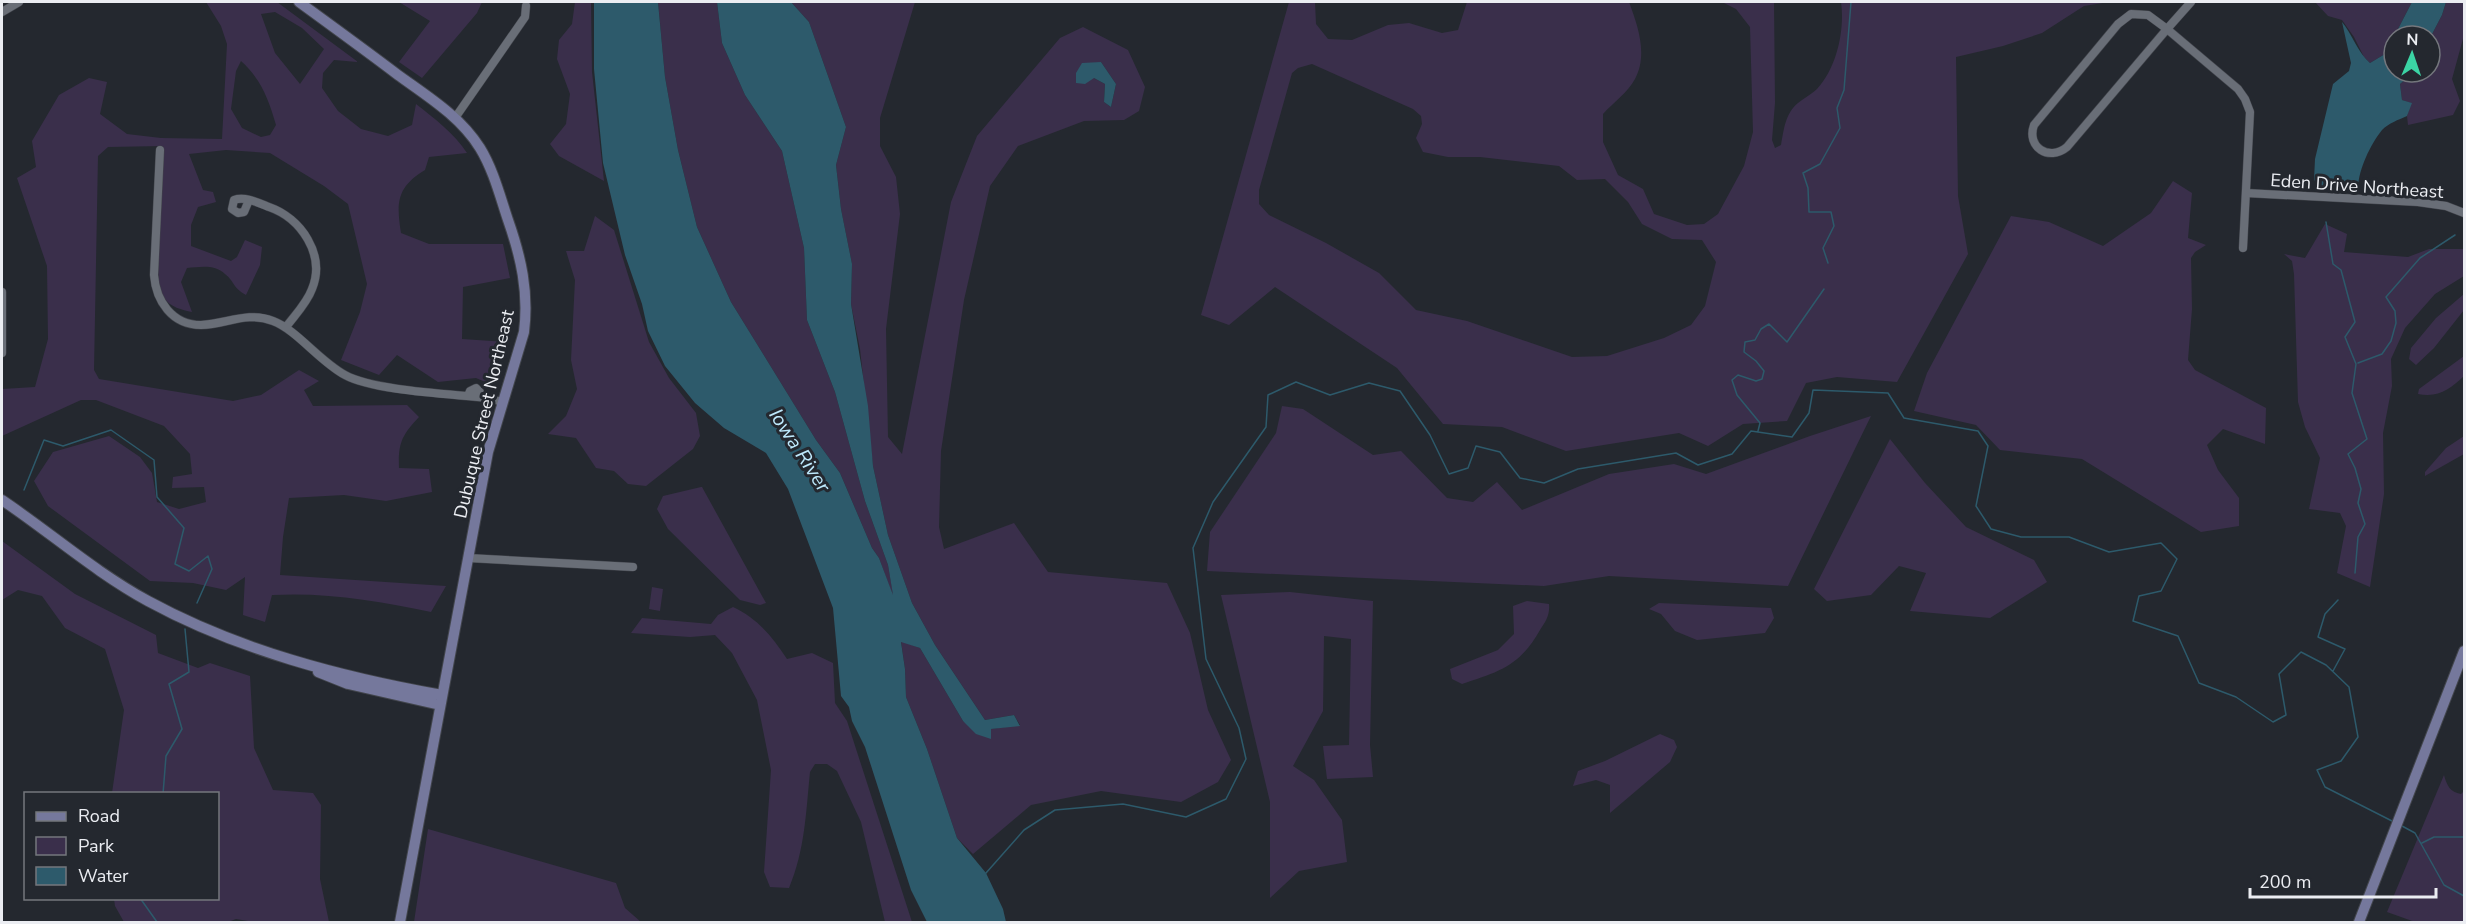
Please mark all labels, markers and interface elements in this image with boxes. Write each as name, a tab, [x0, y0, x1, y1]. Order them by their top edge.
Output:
north arrow	[2382, 24, 2442, 84]
text: N	[2406, 29, 2419, 51]
street label: Eden Drive Northeast	[2270, 168, 2445, 204]
street label: Dubuque Street Northeast	[448, 307, 520, 521]
water label: Iowa River	[763, 403, 837, 498]
legend	[24, 792, 219, 900]
text: Road	[78, 804, 120, 828]
text: Park	[78, 834, 115, 858]
scale bar	[2250, 861, 2436, 899]
text: Water	[78, 864, 129, 888]
text: 200 m	[2259, 870, 2311, 894]

